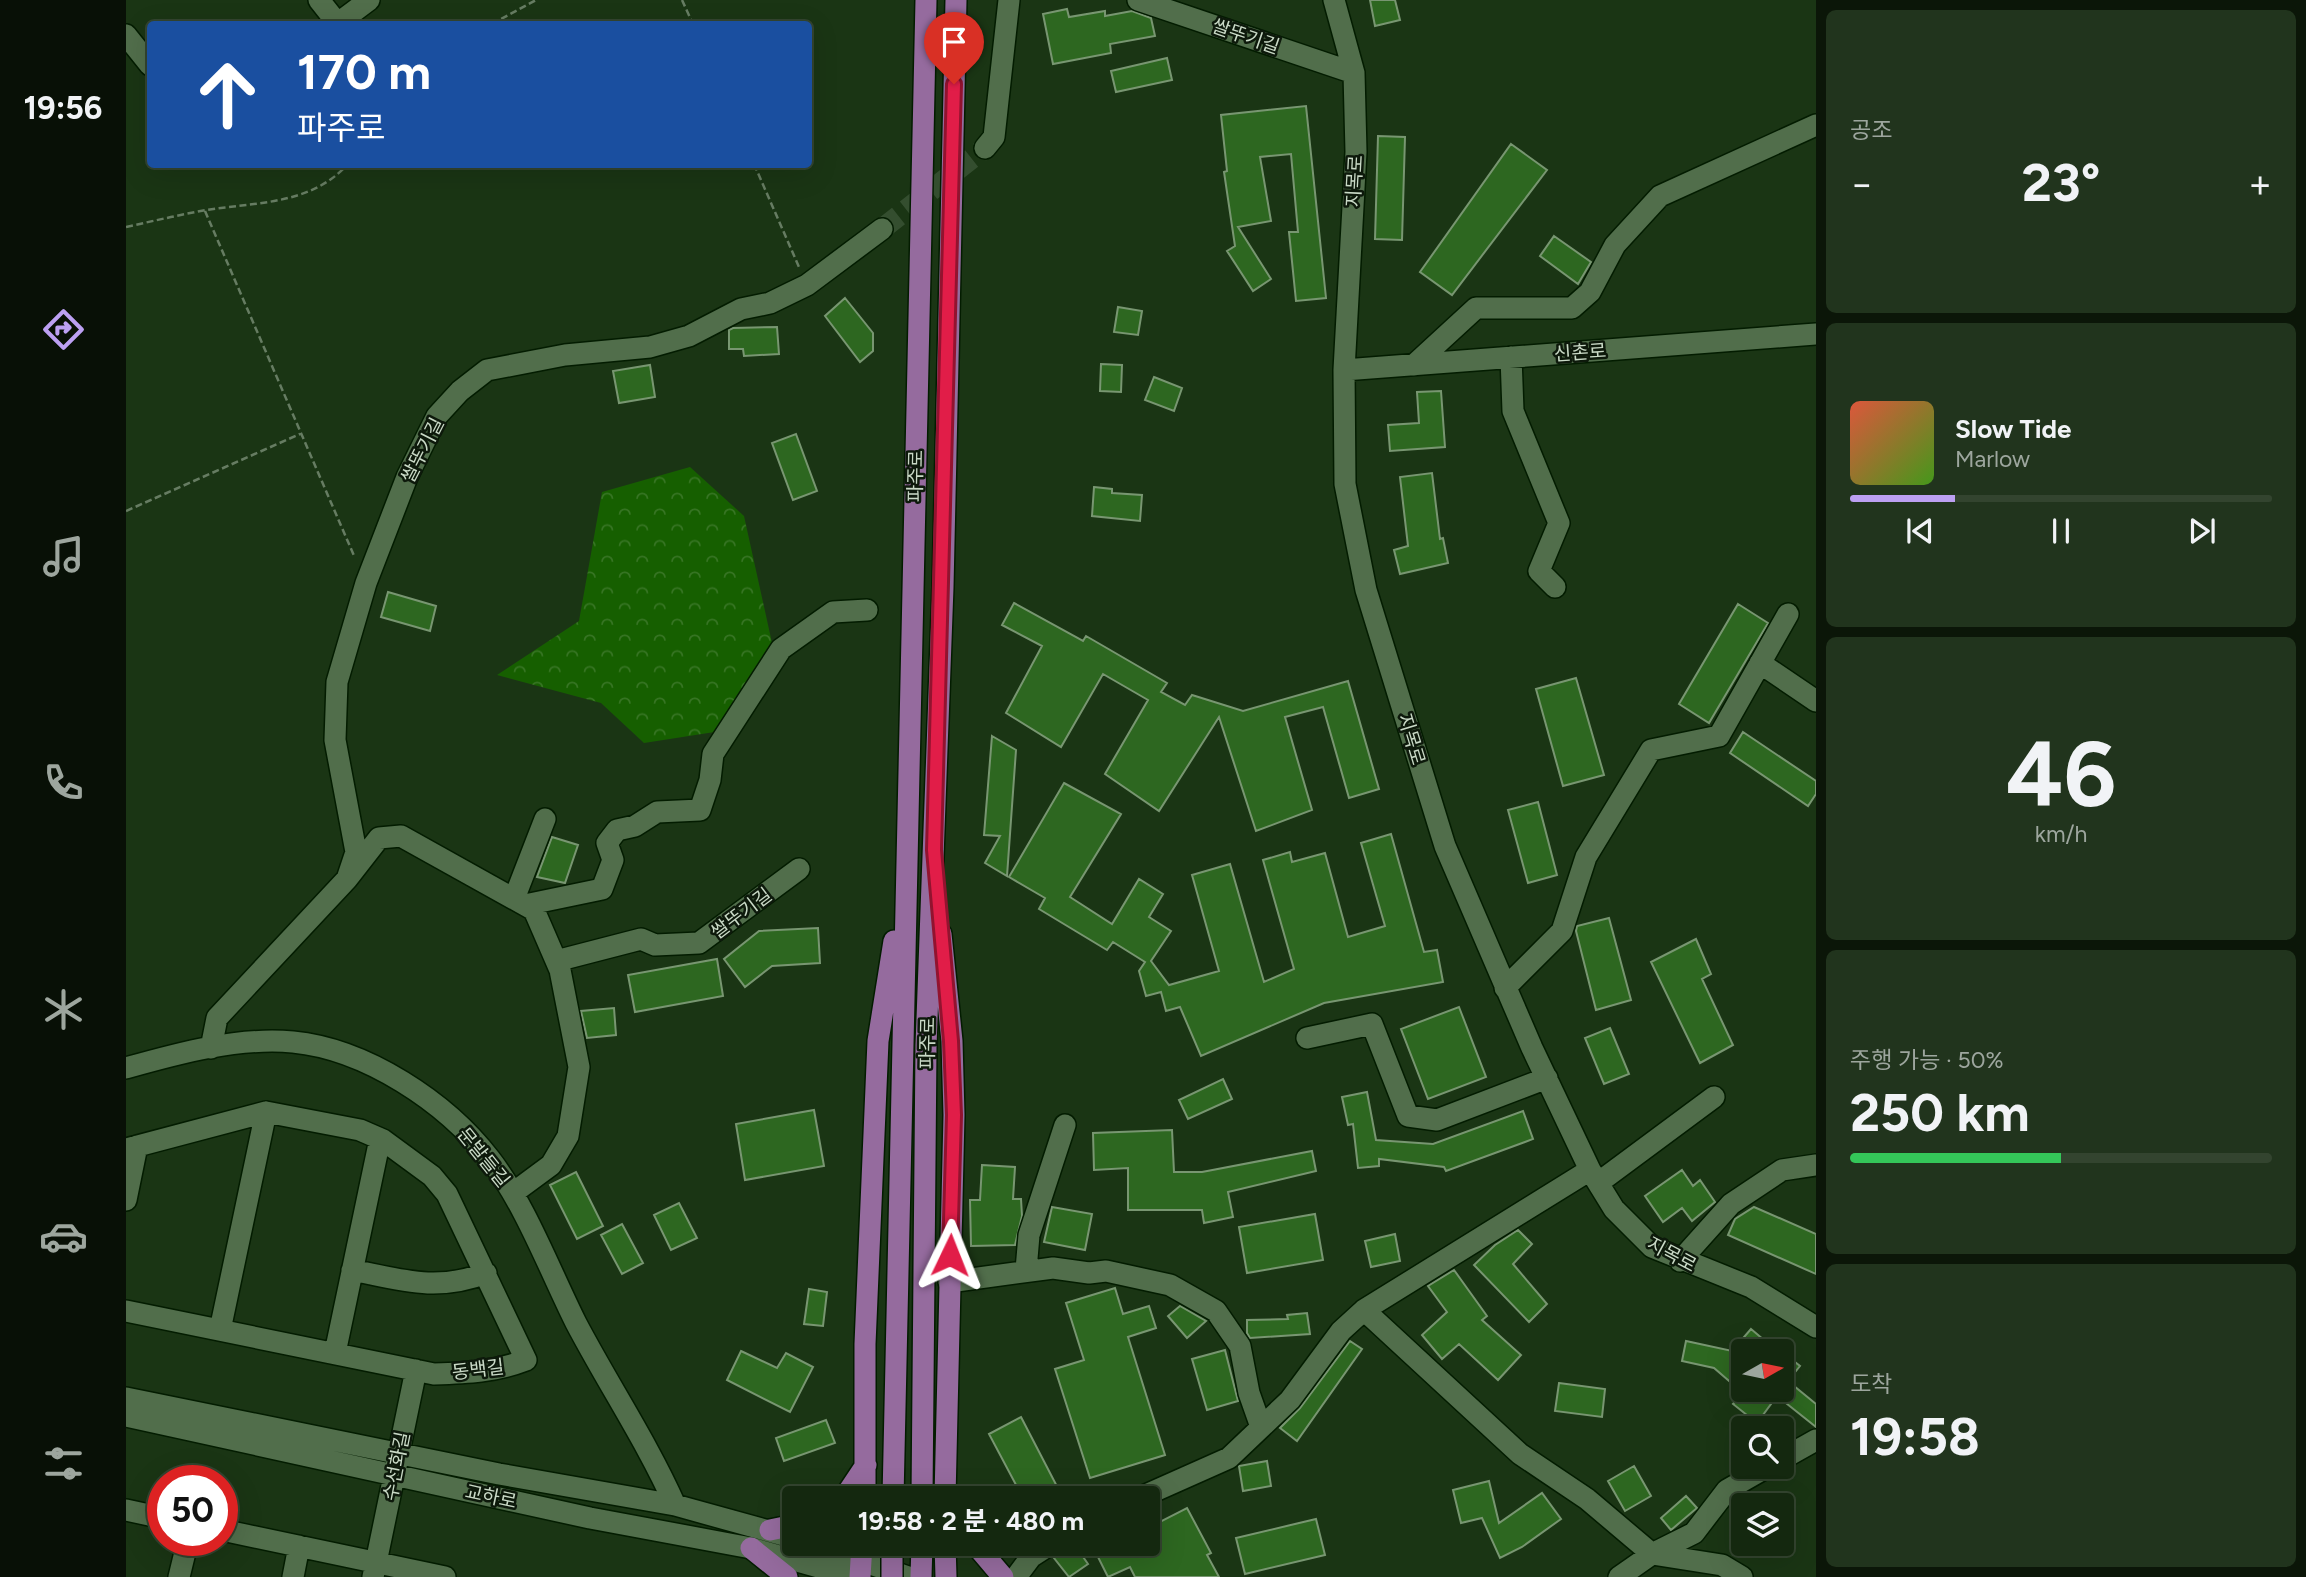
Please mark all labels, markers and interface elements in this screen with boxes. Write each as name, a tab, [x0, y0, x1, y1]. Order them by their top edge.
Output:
pin	[924, 12.0, 984, 84]
street label: 쌀뚜기길	[1209, 14, 1283, 59]
icon: arrive	[935, 23, 973, 61]
text: 170 m	[297, 42, 431, 101]
icon: ahead	[182, 49, 273, 140]
text: 19:56	[24, 89, 102, 127]
text: 파주로	[297, 109, 385, 147]
text: 공조	[1850, 116, 1892, 144]
text: 23°	[2022, 152, 2100, 214]
street label: 지목로	[1342, 154, 1367, 208]
text: −	[1850, 161, 1874, 207]
text: +	[2248, 161, 2272, 207]
icon: directions	[39, 305, 88, 354]
street label: 신촌로	[1553, 339, 1607, 366]
text: Slow Tide	[1955, 413, 2071, 445]
street label: 쌀뚜기길	[396, 414, 449, 487]
text: Marlow	[1955, 445, 2030, 473]
street label: 파주로	[904, 450, 927, 502]
icon: previous	[1901, 512, 1939, 550]
icon: pause	[2042, 512, 2080, 550]
icon: next	[2183, 512, 2221, 550]
icon: music	[39, 532, 88, 581]
street label: 지목로	[1393, 711, 1430, 768]
text: 46	[2006, 720, 2116, 829]
icon: phone	[39, 758, 88, 807]
text: km/h	[2035, 820, 2087, 848]
street label: 쌀뚜기길	[706, 883, 776, 944]
icon: climate	[39, 985, 88, 1034]
street label: 파주로	[916, 1017, 939, 1069]
text: 주행 가능 · 50%	[1850, 1046, 2004, 1074]
text: 250 km	[1850, 1082, 2030, 1144]
street label: 문발들길	[453, 1123, 515, 1192]
icon: car	[39, 1212, 88, 1261]
position arrow	[913, 1218, 987, 1292]
street label: 지목로	[1643, 1232, 1700, 1277]
north arrow	[1731, 1339, 1794, 1402]
map controls	[1731, 1339, 1794, 1556]
street label: 동백길	[451, 1355, 505, 1384]
text: 도착	[1850, 1370, 1892, 1398]
text: 19:58	[1850, 1406, 1980, 1468]
button: search	[1731, 1416, 1794, 1479]
street label: 수선화길	[379, 1430, 414, 1503]
icon: filters	[39, 1439, 88, 1488]
speed limit sign: 50	[147, 1465, 238, 1556]
street label: 교하로	[463, 1480, 519, 1513]
button: layers	[1731, 1493, 1794, 1556]
text: 19:58 · 2 분 · 480 m	[858, 1505, 1084, 1537]

